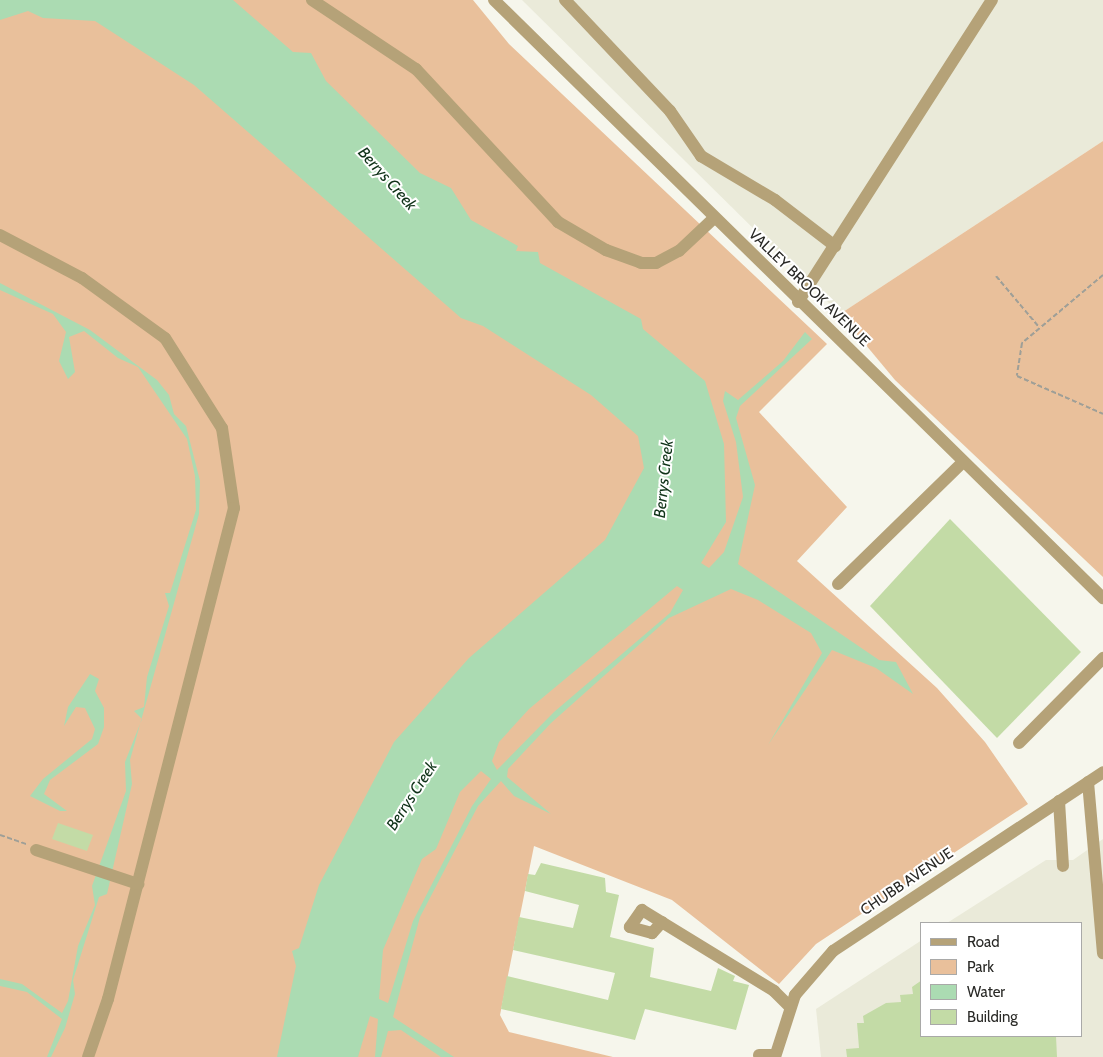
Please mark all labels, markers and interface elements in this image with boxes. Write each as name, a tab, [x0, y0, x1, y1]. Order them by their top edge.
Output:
water label: Berrys Creek	[354, 143, 420, 215]
street label: VALLEY BROOK AVENUE	[745, 225, 873, 351]
water label: Berrys Creek	[650, 439, 678, 519]
water label: Berrys Creek	[383, 758, 441, 834]
street label: CHUBB AVENUE	[857, 844, 957, 920]
legend	[920, 922, 1083, 1037]
text: Road	[967, 933, 1000, 951]
text: Park	[967, 958, 994, 976]
text: Water	[967, 983, 1005, 1001]
text: Building	[967, 1008, 1018, 1026]

